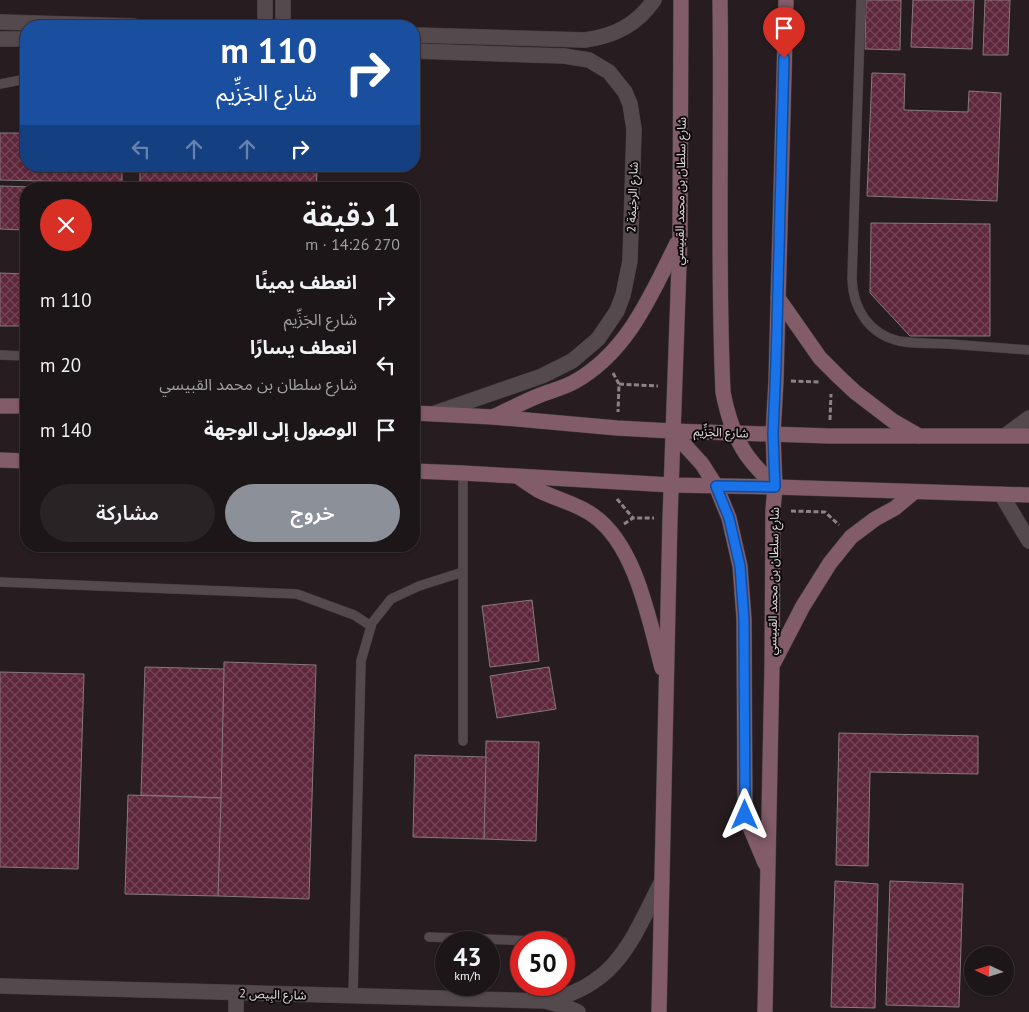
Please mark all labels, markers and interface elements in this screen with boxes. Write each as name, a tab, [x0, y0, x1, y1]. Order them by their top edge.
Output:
pin	[763, 7, 805, 58]
icon: arrive	[770, 14, 798, 42]
text: 110 m	[220, 27, 317, 73]
icon: right	[335, 40, 400, 105]
text: شارع الجَزِّيم	[216, 79, 317, 107]
street label: شارع سلطان بن محمد القبيسي	[671, 117, 692, 265]
icon: left	[127, 135, 155, 163]
icon: ahead	[180, 135, 208, 163]
icon: ahead	[233, 135, 261, 163]
icon: right	[286, 135, 314, 163]
street label: شارع الرخيمَة 2	[623, 161, 643, 233]
text: 1 دقيقة	[303, 195, 400, 234]
button: close	[40, 199, 92, 251]
text: 270 m · 14:26	[305, 234, 400, 254]
text: انعطف يمينًا	[255, 270, 357, 294]
icon: right	[372, 286, 400, 314]
text: 110 m	[40, 288, 92, 312]
text: شارع الجَزِّيم	[284, 309, 357, 329]
text: انعطف يسارًا	[250, 335, 357, 359]
icon: left	[372, 351, 400, 379]
text: 20 m	[40, 353, 81, 377]
text: شارع سلطان بن محمد القبيسي	[159, 374, 357, 394]
icon: arrive	[372, 416, 400, 444]
text: الوصول إلى الوجهة	[204, 417, 357, 441]
text: 140 m	[40, 418, 92, 442]
street label: شارع الجَزِّيم	[693, 423, 749, 442]
button: مشاركة	[40, 484, 215, 542]
button: خروج	[225, 484, 400, 542]
street label: شارع سلطان بن محمد القبيسي	[764, 507, 785, 655]
position arrow	[718, 788, 770, 840]
speed limit sign: 50	[510, 931, 575, 996]
text: 43	[453, 941, 482, 973]
north arrow	[964, 946, 1014, 996]
map controls	[964, 946, 1014, 996]
text: km/h	[454, 968, 481, 983]
street label: شارع البِيص 2	[239, 985, 307, 1005]

